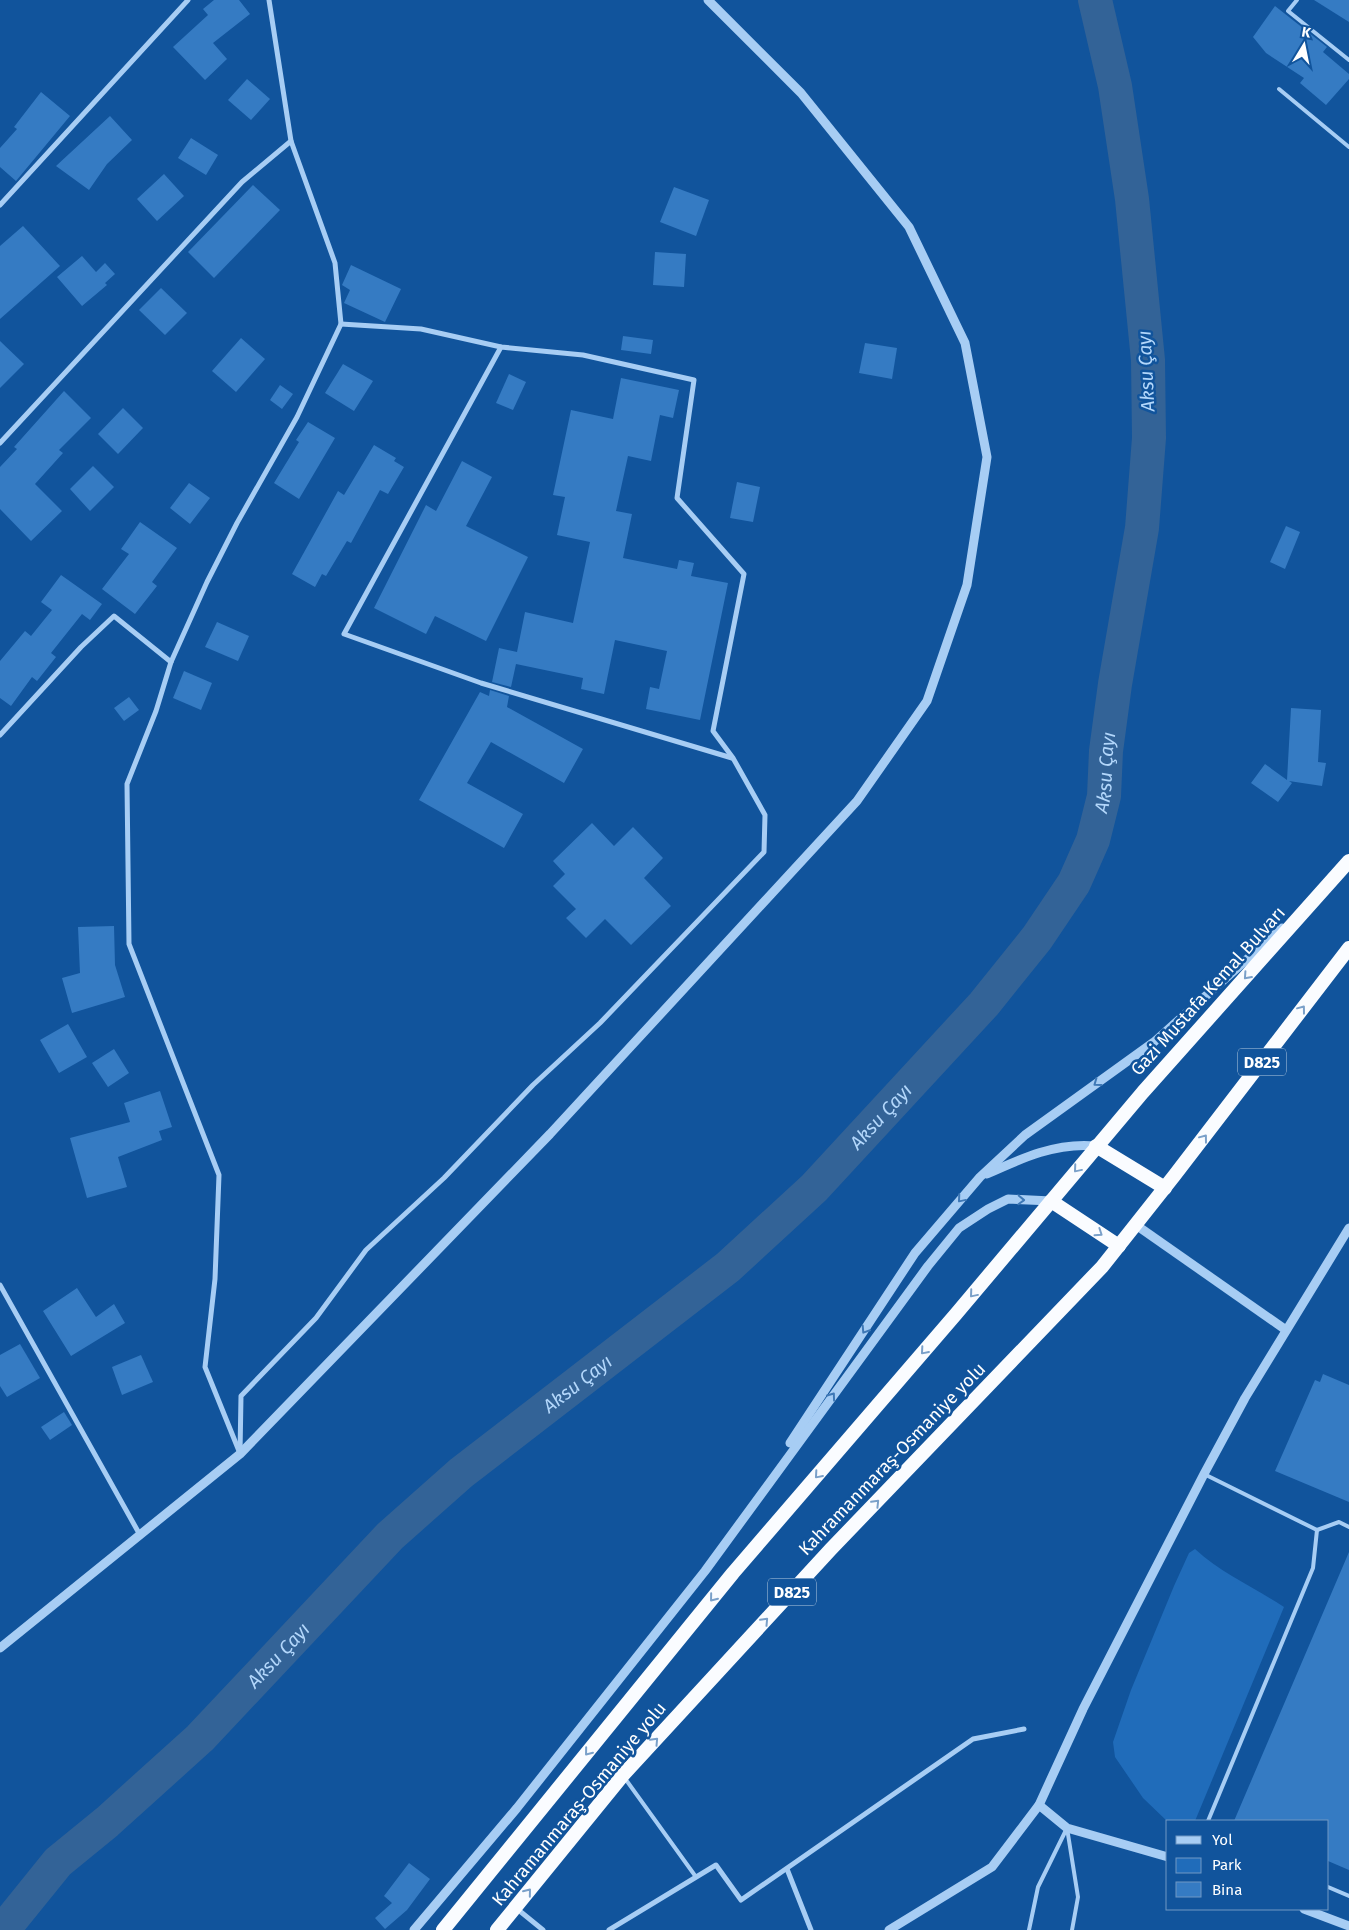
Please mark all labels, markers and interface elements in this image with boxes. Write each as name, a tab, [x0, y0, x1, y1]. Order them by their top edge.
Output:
north arrow	[1279, 20, 1329, 70]
text: K	[1300, 24, 1313, 42]
water label: Aksu Çayı	[1132, 330, 1160, 413]
water label: Aksu Çayı	[1089, 730, 1120, 816]
street label: Gazi Mustafa Kemal Bulvarı	[1126, 902, 1290, 1080]
one-way arrow	[1244, 970, 1253, 979]
one-way arrow	[1297, 1005, 1306, 1014]
road number: D825	[1238, 1048, 1286, 1076]
one-way arrow	[1093, 1077, 1103, 1086]
water label: Aksu Çayı	[844, 1079, 916, 1155]
one-way arrow	[1198, 1135, 1206, 1144]
one-way arrow	[1075, 1163, 1083, 1172]
one-way arrow	[958, 1194, 967, 1203]
one-way arrow	[1017, 1194, 1025, 1205]
one-way arrow	[1094, 1227, 1103, 1236]
one-way arrow	[970, 1288, 979, 1297]
one-way arrow	[862, 1324, 871, 1333]
one-way arrow	[921, 1346, 930, 1355]
water label: Aksu Çayı	[537, 1349, 616, 1418]
street label: Kahramanmaraş-Osmaniye yolu	[794, 1358, 990, 1560]
one-way arrow	[826, 1392, 835, 1402]
one-way arrow	[815, 1469, 824, 1478]
one-way arrow	[870, 1499, 879, 1508]
road number: D825	[768, 1578, 816, 1605]
one-way arrow	[709, 1593, 718, 1602]
water label: Aksu Çayı	[241, 1618, 314, 1693]
one-way arrow	[759, 1618, 768, 1627]
street label: Kahramanmaraş-Osmaniye yolu	[487, 1698, 671, 1910]
one-way arrow	[649, 1737, 658, 1746]
one-way arrow	[586, 1746, 594, 1755]
legend	[1166, 1820, 1329, 1910]
text: Yol	[1212, 1831, 1233, 1849]
text: Park	[1212, 1856, 1242, 1874]
text: Bina	[1212, 1881, 1242, 1899]
one-way arrow	[523, 1889, 531, 1898]

